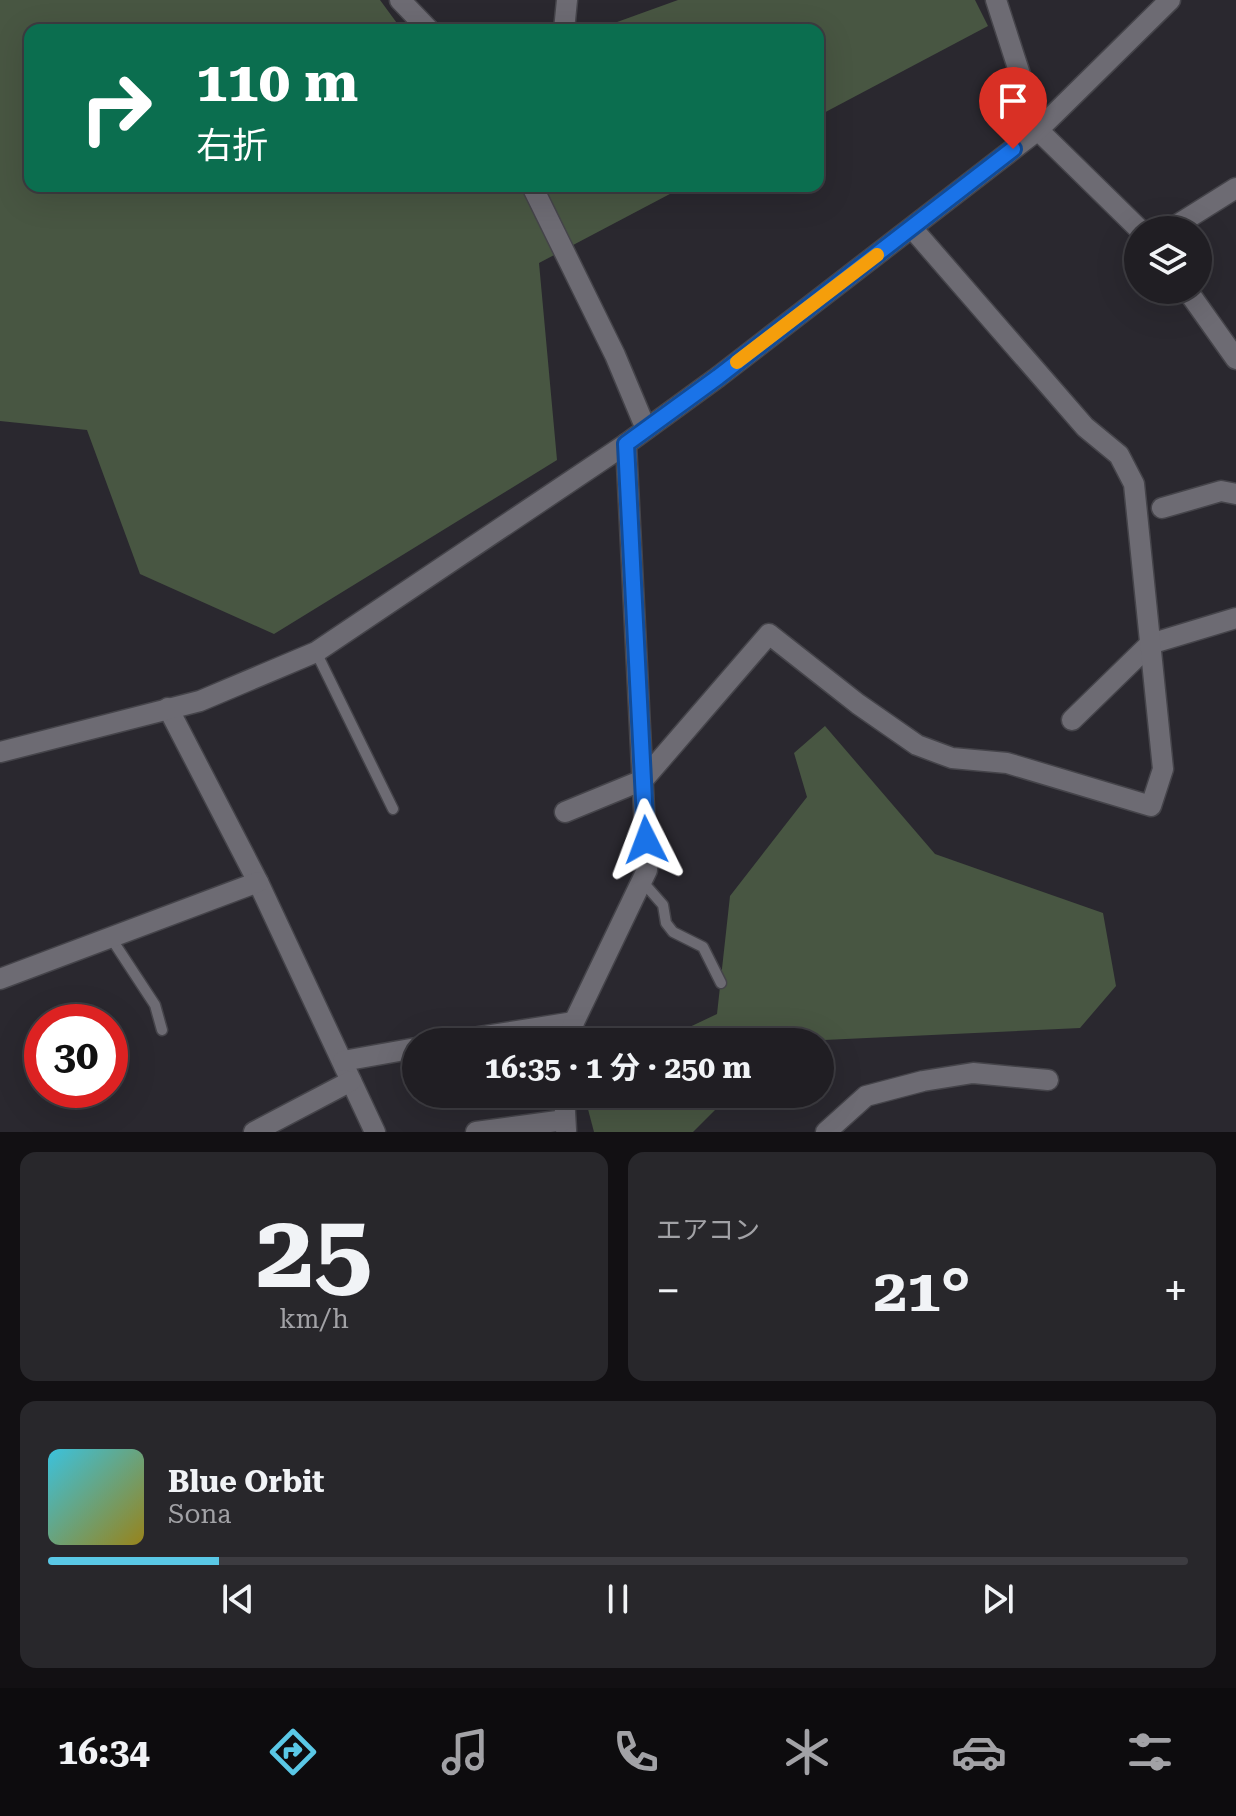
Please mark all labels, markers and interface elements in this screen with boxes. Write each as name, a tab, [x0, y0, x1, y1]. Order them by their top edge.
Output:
text: 110 m	[196, 49, 358, 115]
icon: right	[64, 56, 168, 160]
pin	[979, 67, 1047, 149]
icon: arrive	[991, 79, 1035, 123]
text: 右折	[196, 125, 268, 167]
map controls	[1124, 216, 1212, 304]
button: layers	[1124, 216, 1212, 304]
position arrow	[604, 798, 688, 882]
speed limit sign: 30	[24, 1004, 128, 1108]
text: 16:35 · 1 分 · 250 m	[485, 1050, 751, 1085]
text: 25	[256, 1191, 372, 1312]
text: エアコン	[656, 1215, 760, 1245]
text: 21°	[873, 1255, 971, 1326]
text: −	[656, 1265, 681, 1317]
text: +	[1163, 1265, 1188, 1317]
text: km/h	[279, 1304, 349, 1334]
text: Blue Orbit	[168, 1464, 324, 1499]
text: Sona	[168, 1499, 231, 1529]
icon: previous	[216, 1577, 260, 1621]
icon: pause	[596, 1577, 640, 1621]
icon: next	[976, 1577, 1020, 1621]
icon: directions	[265, 1724, 321, 1780]
icon: music	[437, 1724, 493, 1780]
icon: phone	[608, 1724, 664, 1780]
icon: climate	[779, 1724, 835, 1780]
icon: car	[951, 1724, 1007, 1780]
icon: filters	[1122, 1724, 1178, 1780]
text: 16:34	[58, 1731, 150, 1773]

